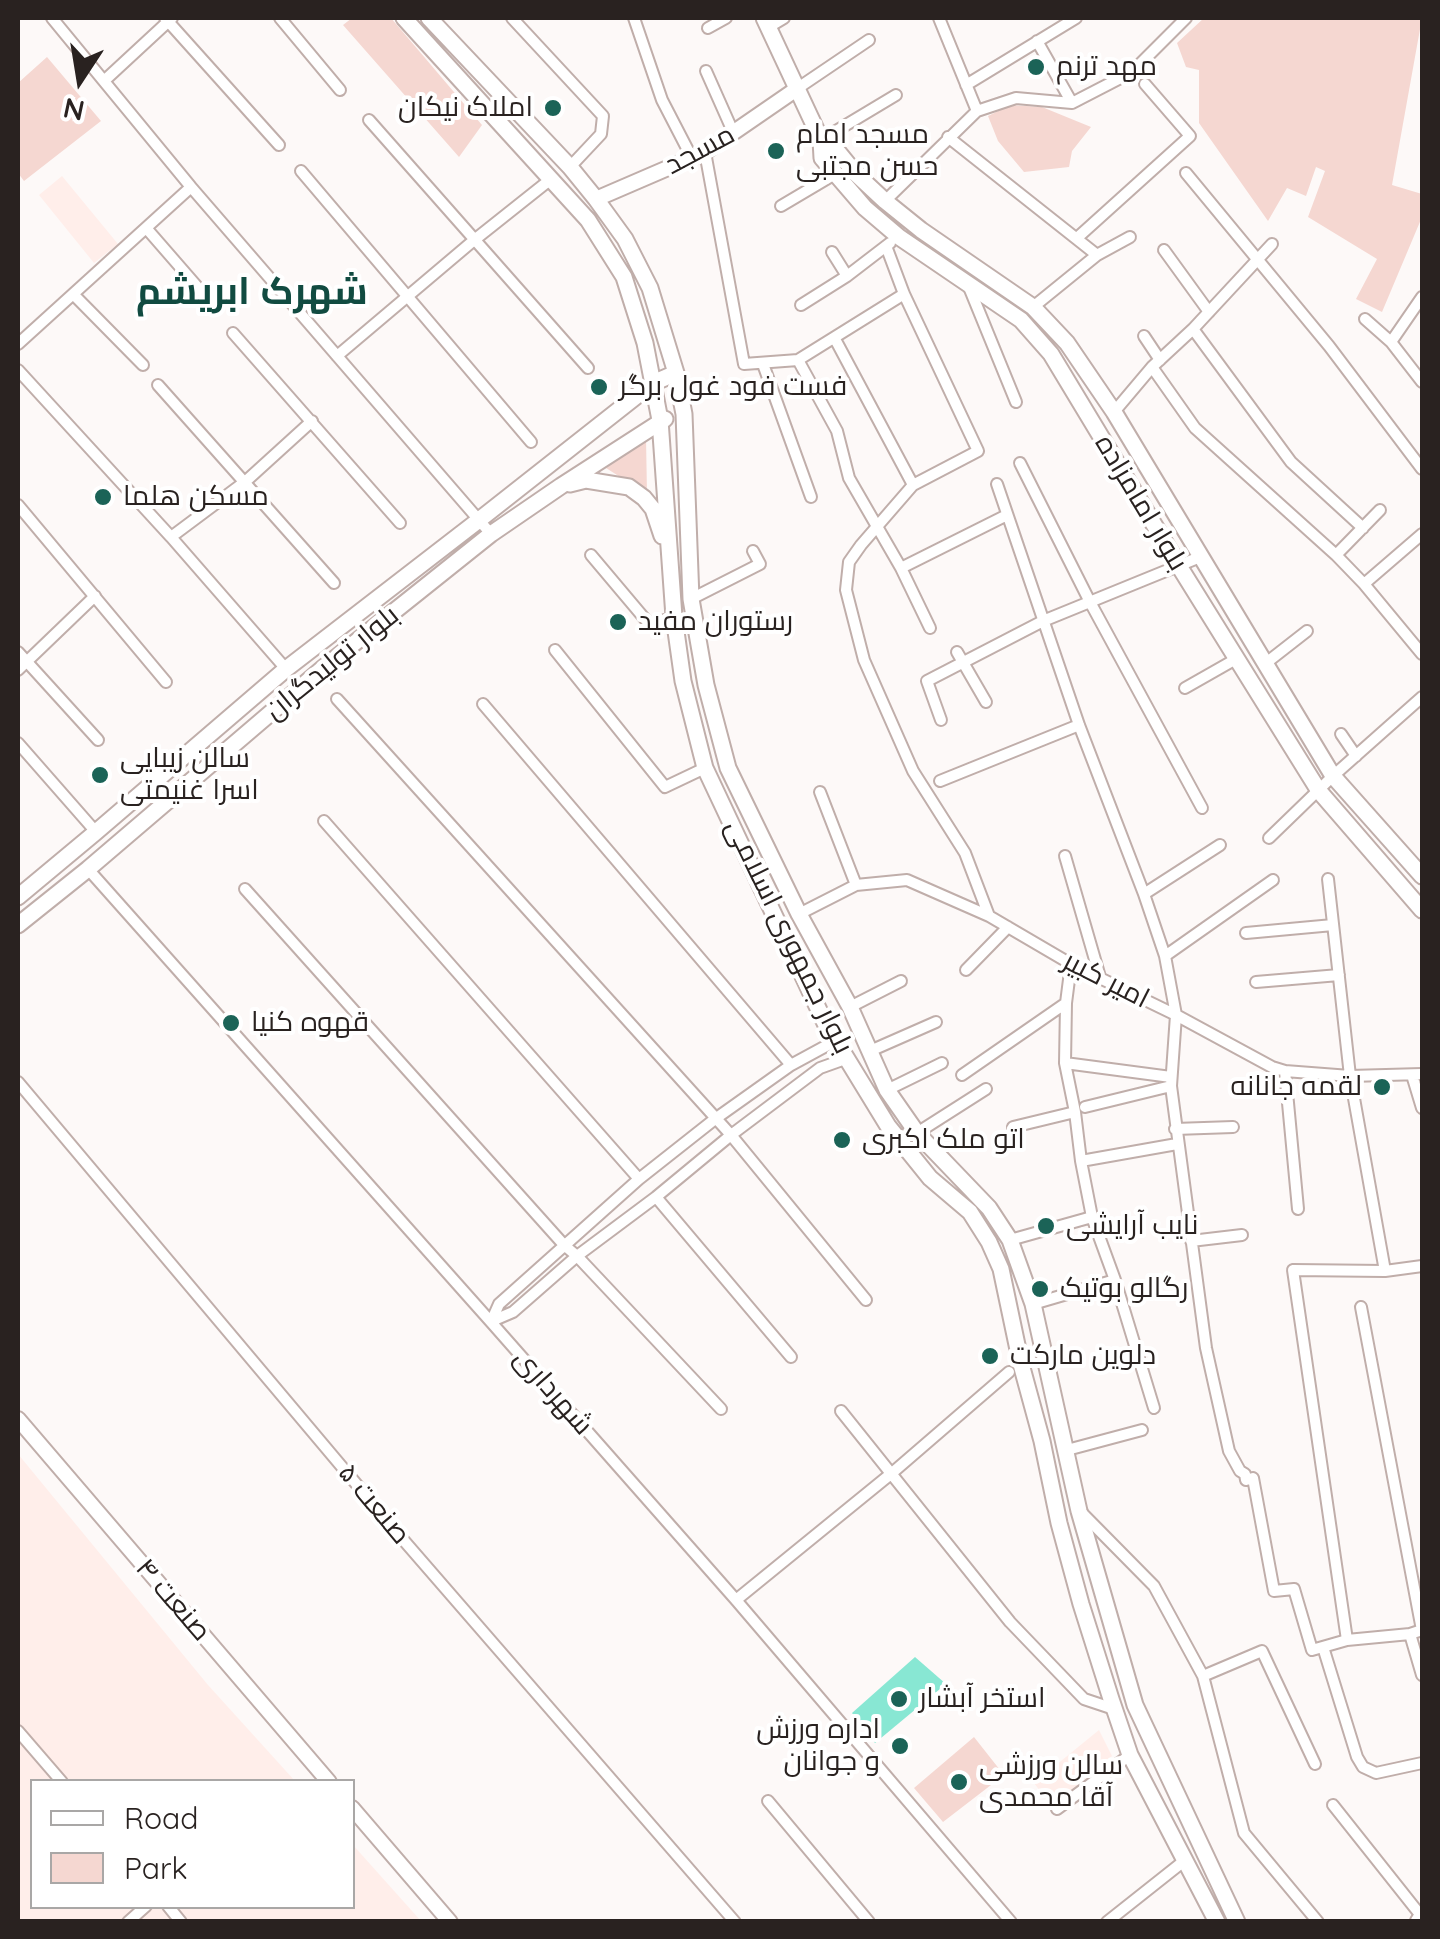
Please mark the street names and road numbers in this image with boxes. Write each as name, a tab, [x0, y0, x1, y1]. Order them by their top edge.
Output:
street label: مسجد	[659, 118, 741, 182]
street label: بلوار امامزاده	[1087, 429, 1195, 577]
street label: بلوار تولیدگران	[258, 599, 406, 727]
street label: بلوار جمهوری اسلامی	[718, 814, 860, 1060]
street label: امیر کبیر	[1057, 944, 1155, 1016]
street label: شهرداری	[506, 1342, 600, 1442]
street label: صنعت ۵	[331, 1457, 417, 1551]
street label: صنعت ۴	[128, 1552, 218, 1648]

